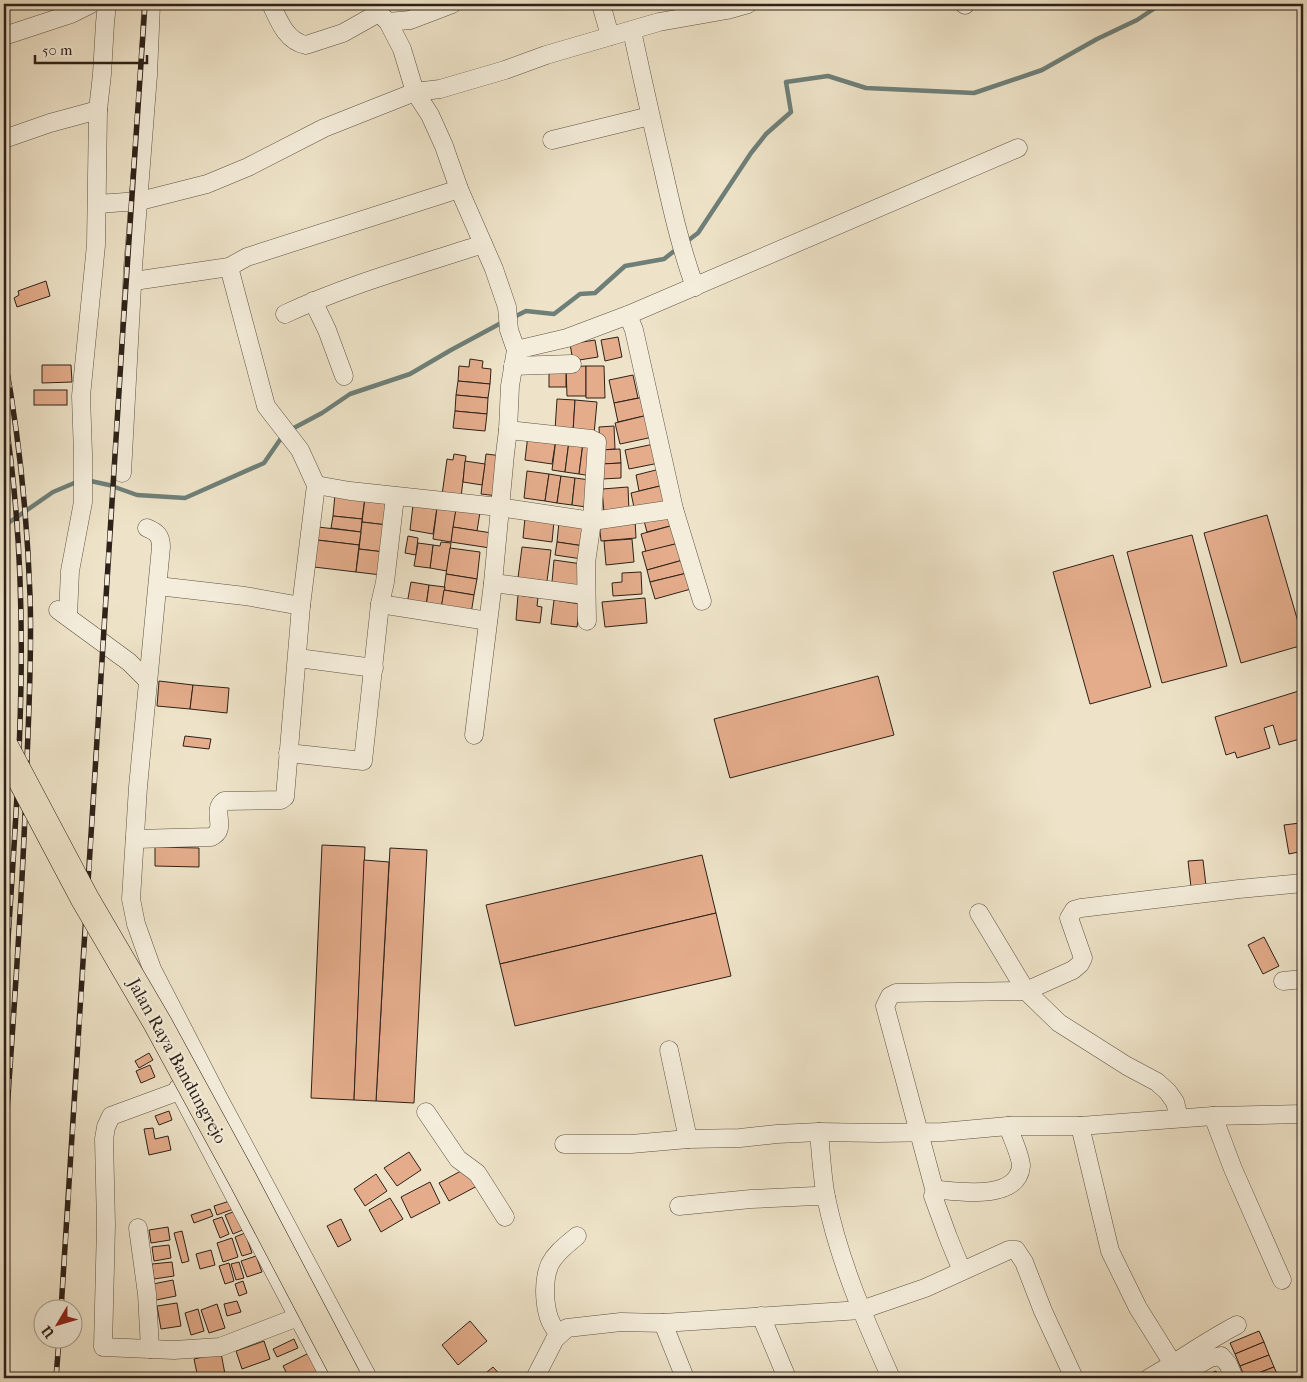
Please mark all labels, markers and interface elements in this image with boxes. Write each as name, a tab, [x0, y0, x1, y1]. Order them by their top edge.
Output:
scale bar	[35, 32, 148, 64]
text: 50 m	[42, 41, 73, 59]
street label: Jalan Raya Bandungrejo	[122, 973, 231, 1147]
north arrow	[32, 1300, 82, 1350]
text: U	[38, 1322, 59, 1342]

